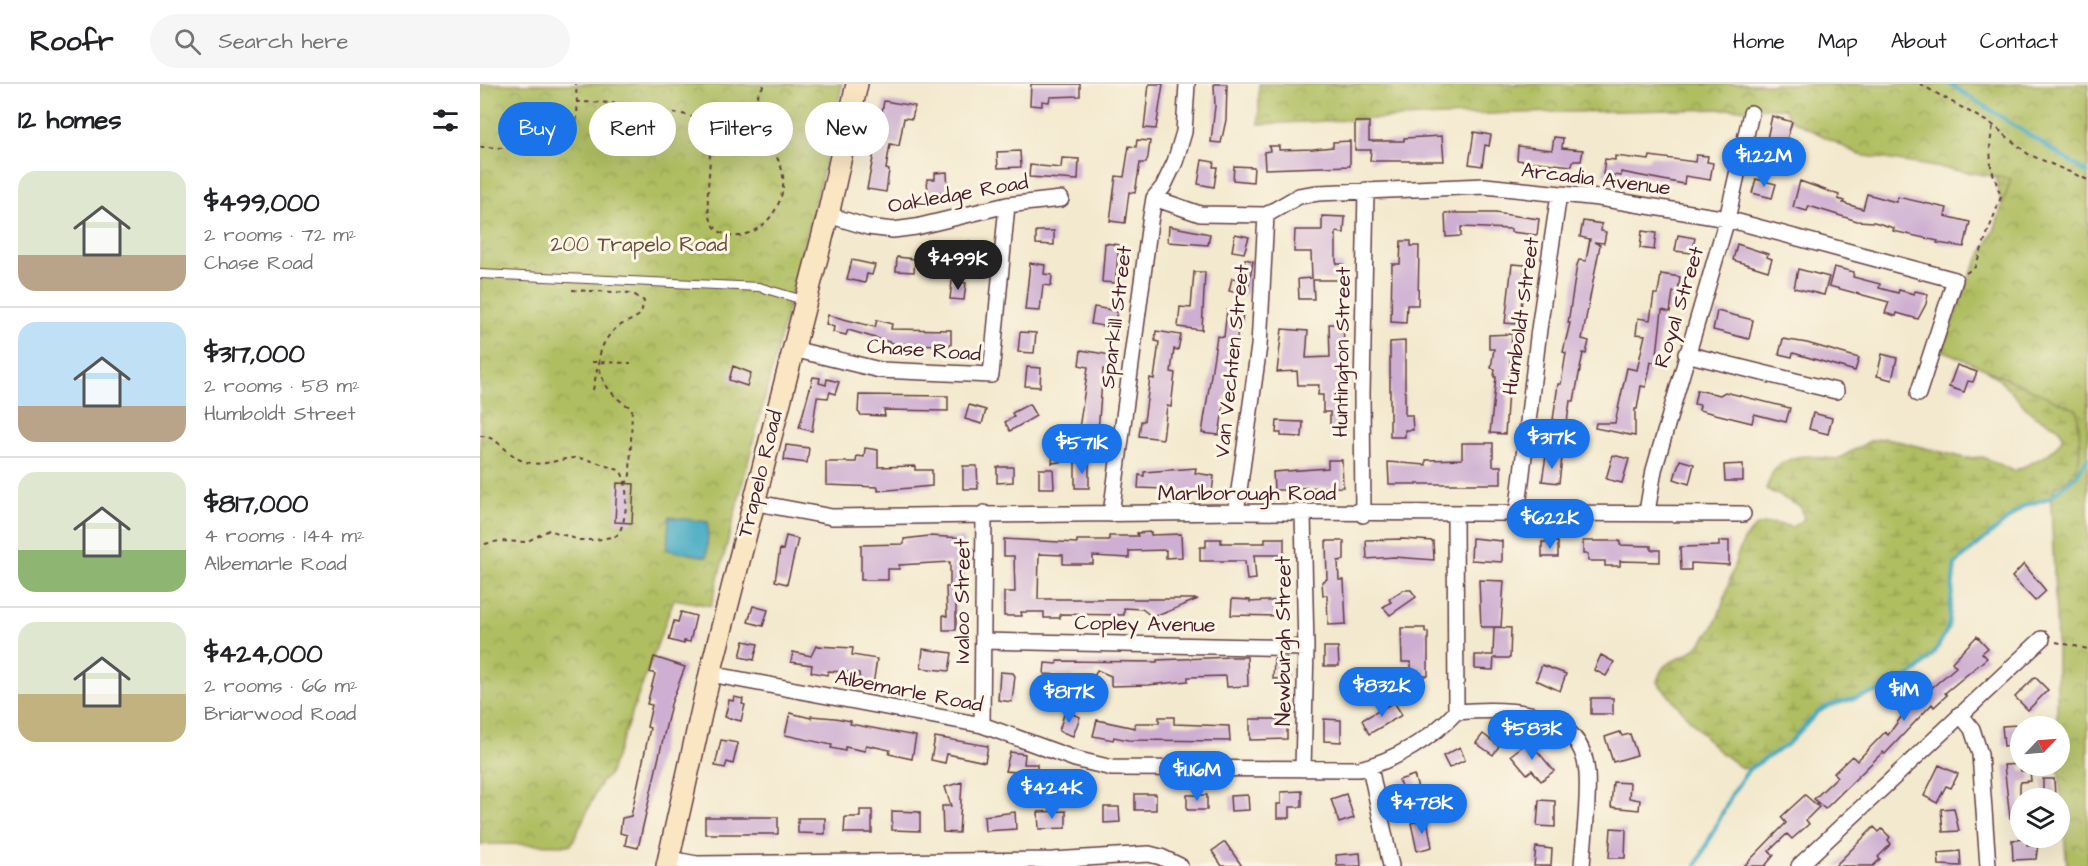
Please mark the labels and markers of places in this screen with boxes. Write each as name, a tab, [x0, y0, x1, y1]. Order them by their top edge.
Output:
pin: $1.22M	[1715, 137, 1813, 188]
pin: $499K	[916, 240, 1000, 291]
pin: $317K	[1510, 419, 1594, 470]
pin: $571K	[1040, 424, 1124, 475]
pin: $622K	[1508, 499, 1592, 550]
pin: $832K	[1340, 667, 1424, 718]
pin: $1M	[1875, 671, 1933, 722]
pin: $817K	[1027, 673, 1111, 724]
pin: $583K	[1490, 710, 1574, 761]
pin: $1.16M	[1148, 751, 1246, 802]
pin: $424K	[1010, 769, 1094, 820]
pin: $478K	[1380, 784, 1464, 835]

